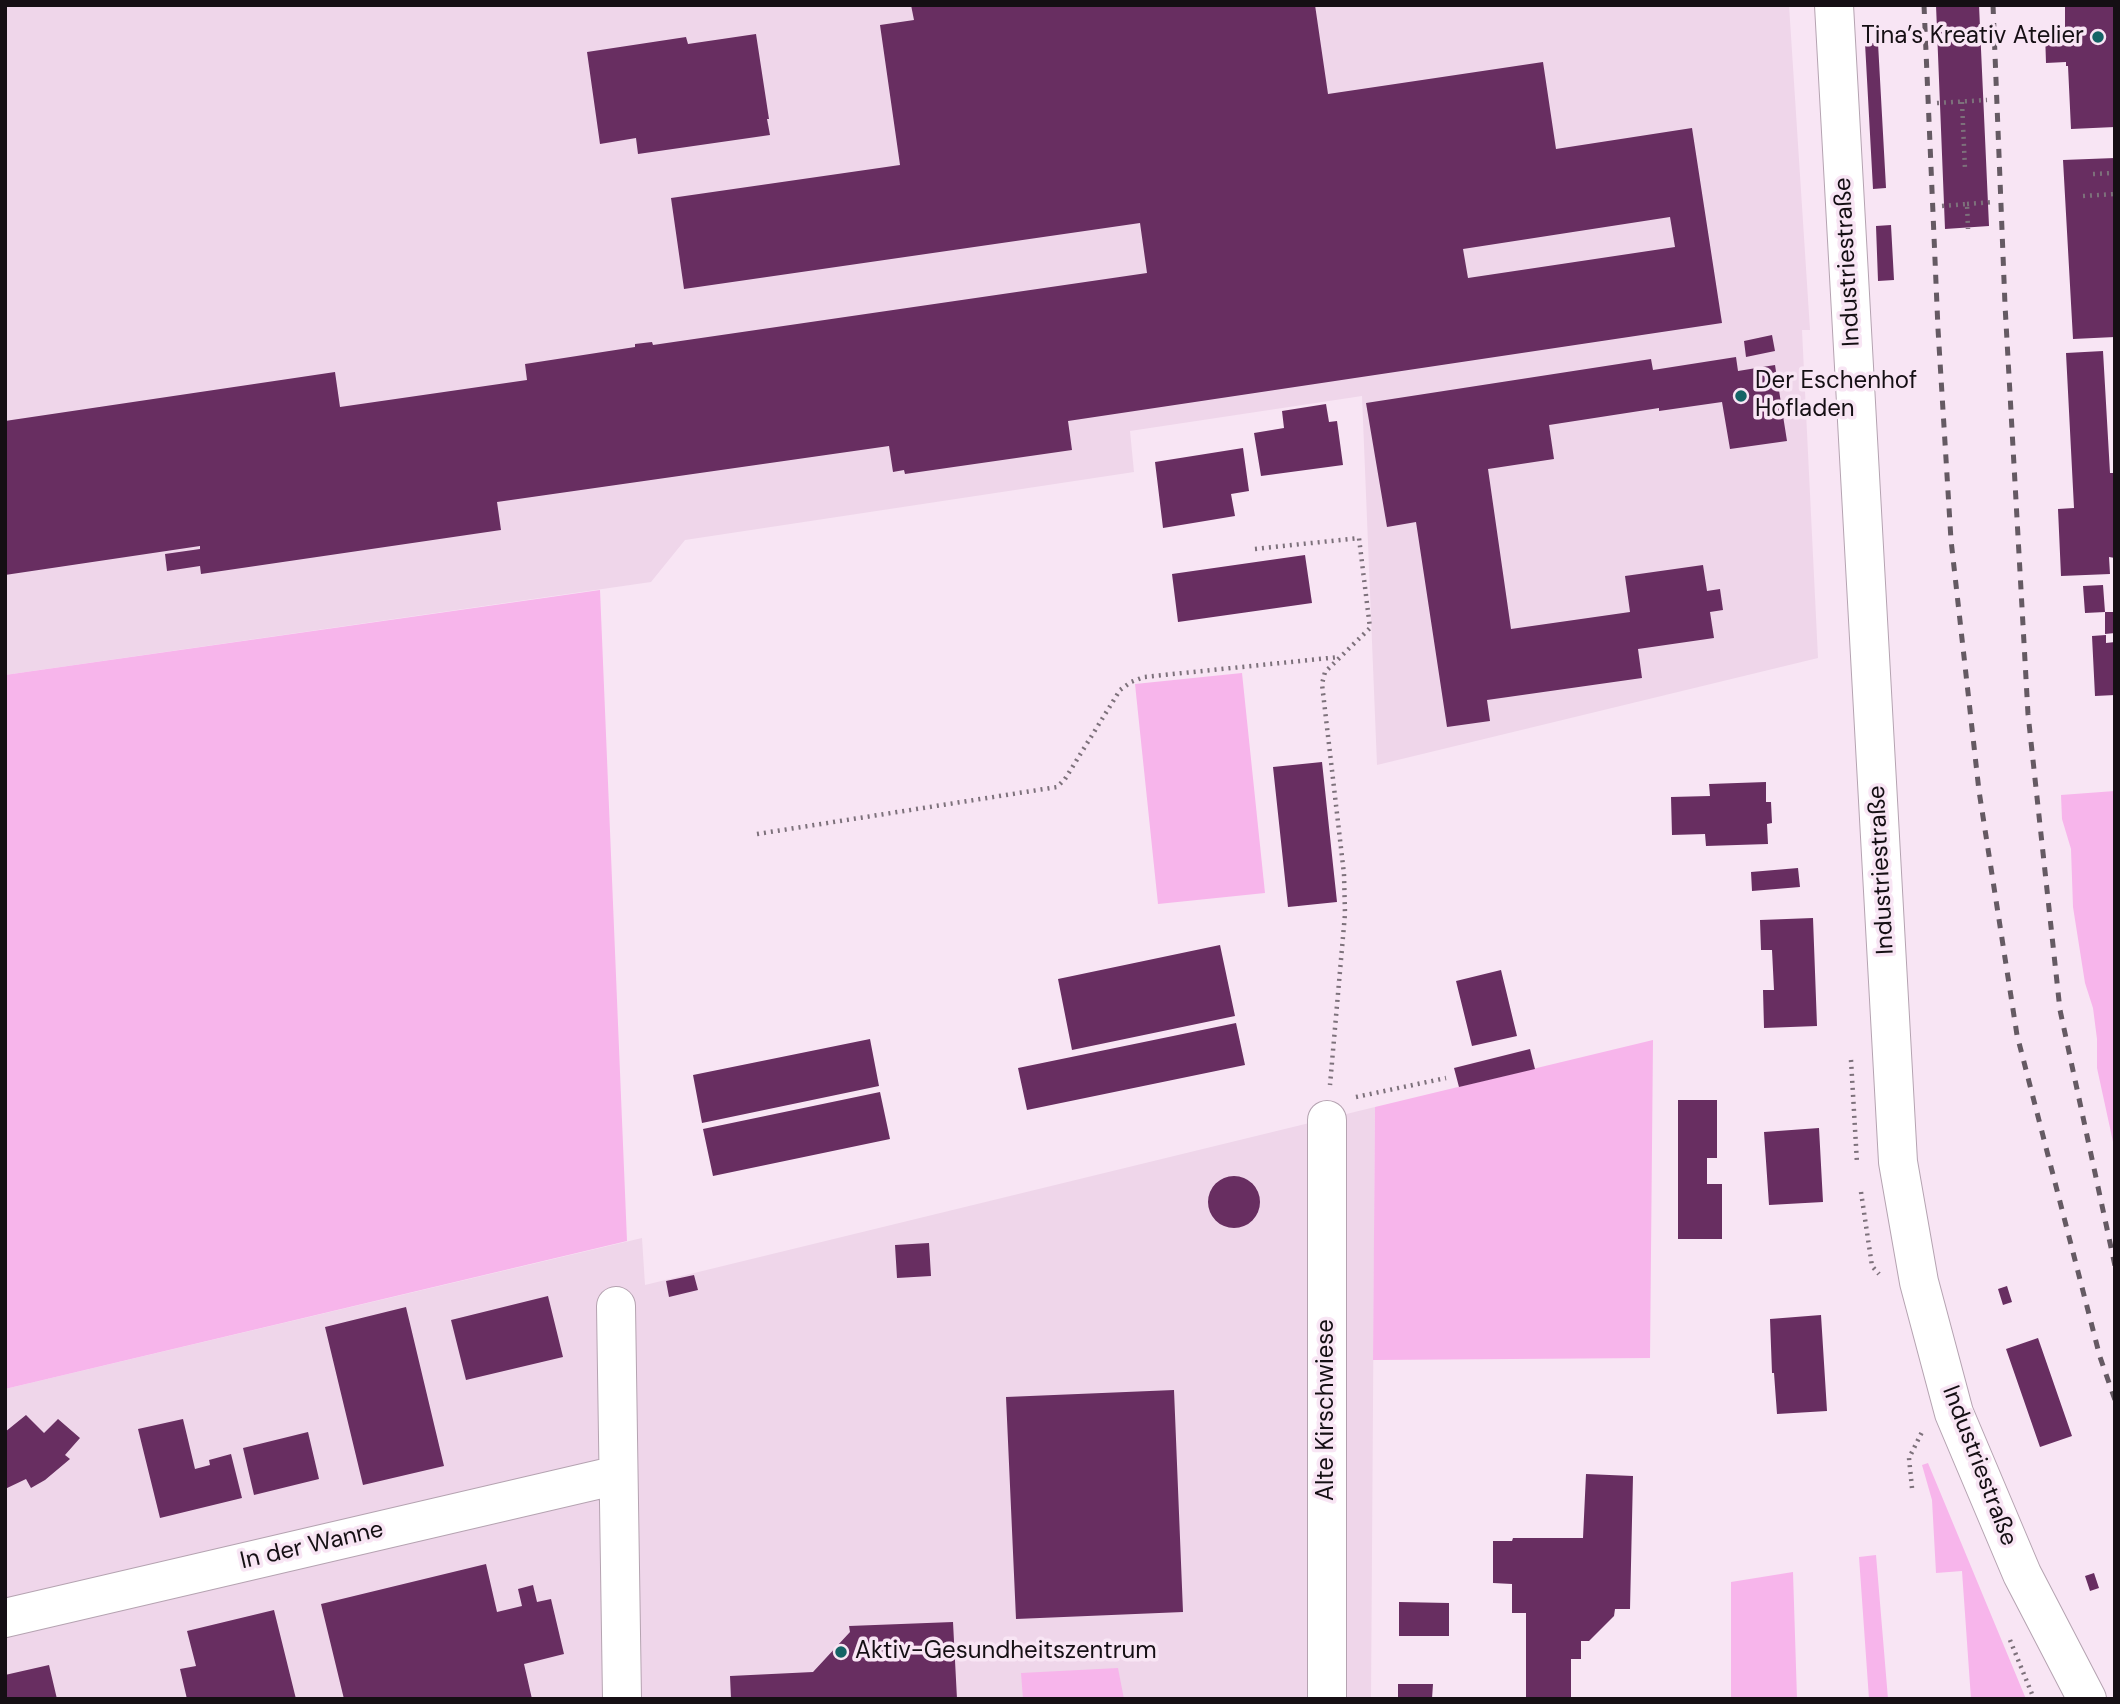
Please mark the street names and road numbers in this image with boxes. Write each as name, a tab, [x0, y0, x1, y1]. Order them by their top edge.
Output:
street label: Industriestraße	[1829, 177, 1867, 347]
street label: Industriestraße	[1863, 785, 1901, 955]
street label: Alte Kirschwiese	[1313, 1319, 1341, 1501]
street label: Industriestraße	[1935, 1382, 2023, 1550]
street label: In der Wanne	[238, 1516, 386, 1576]

